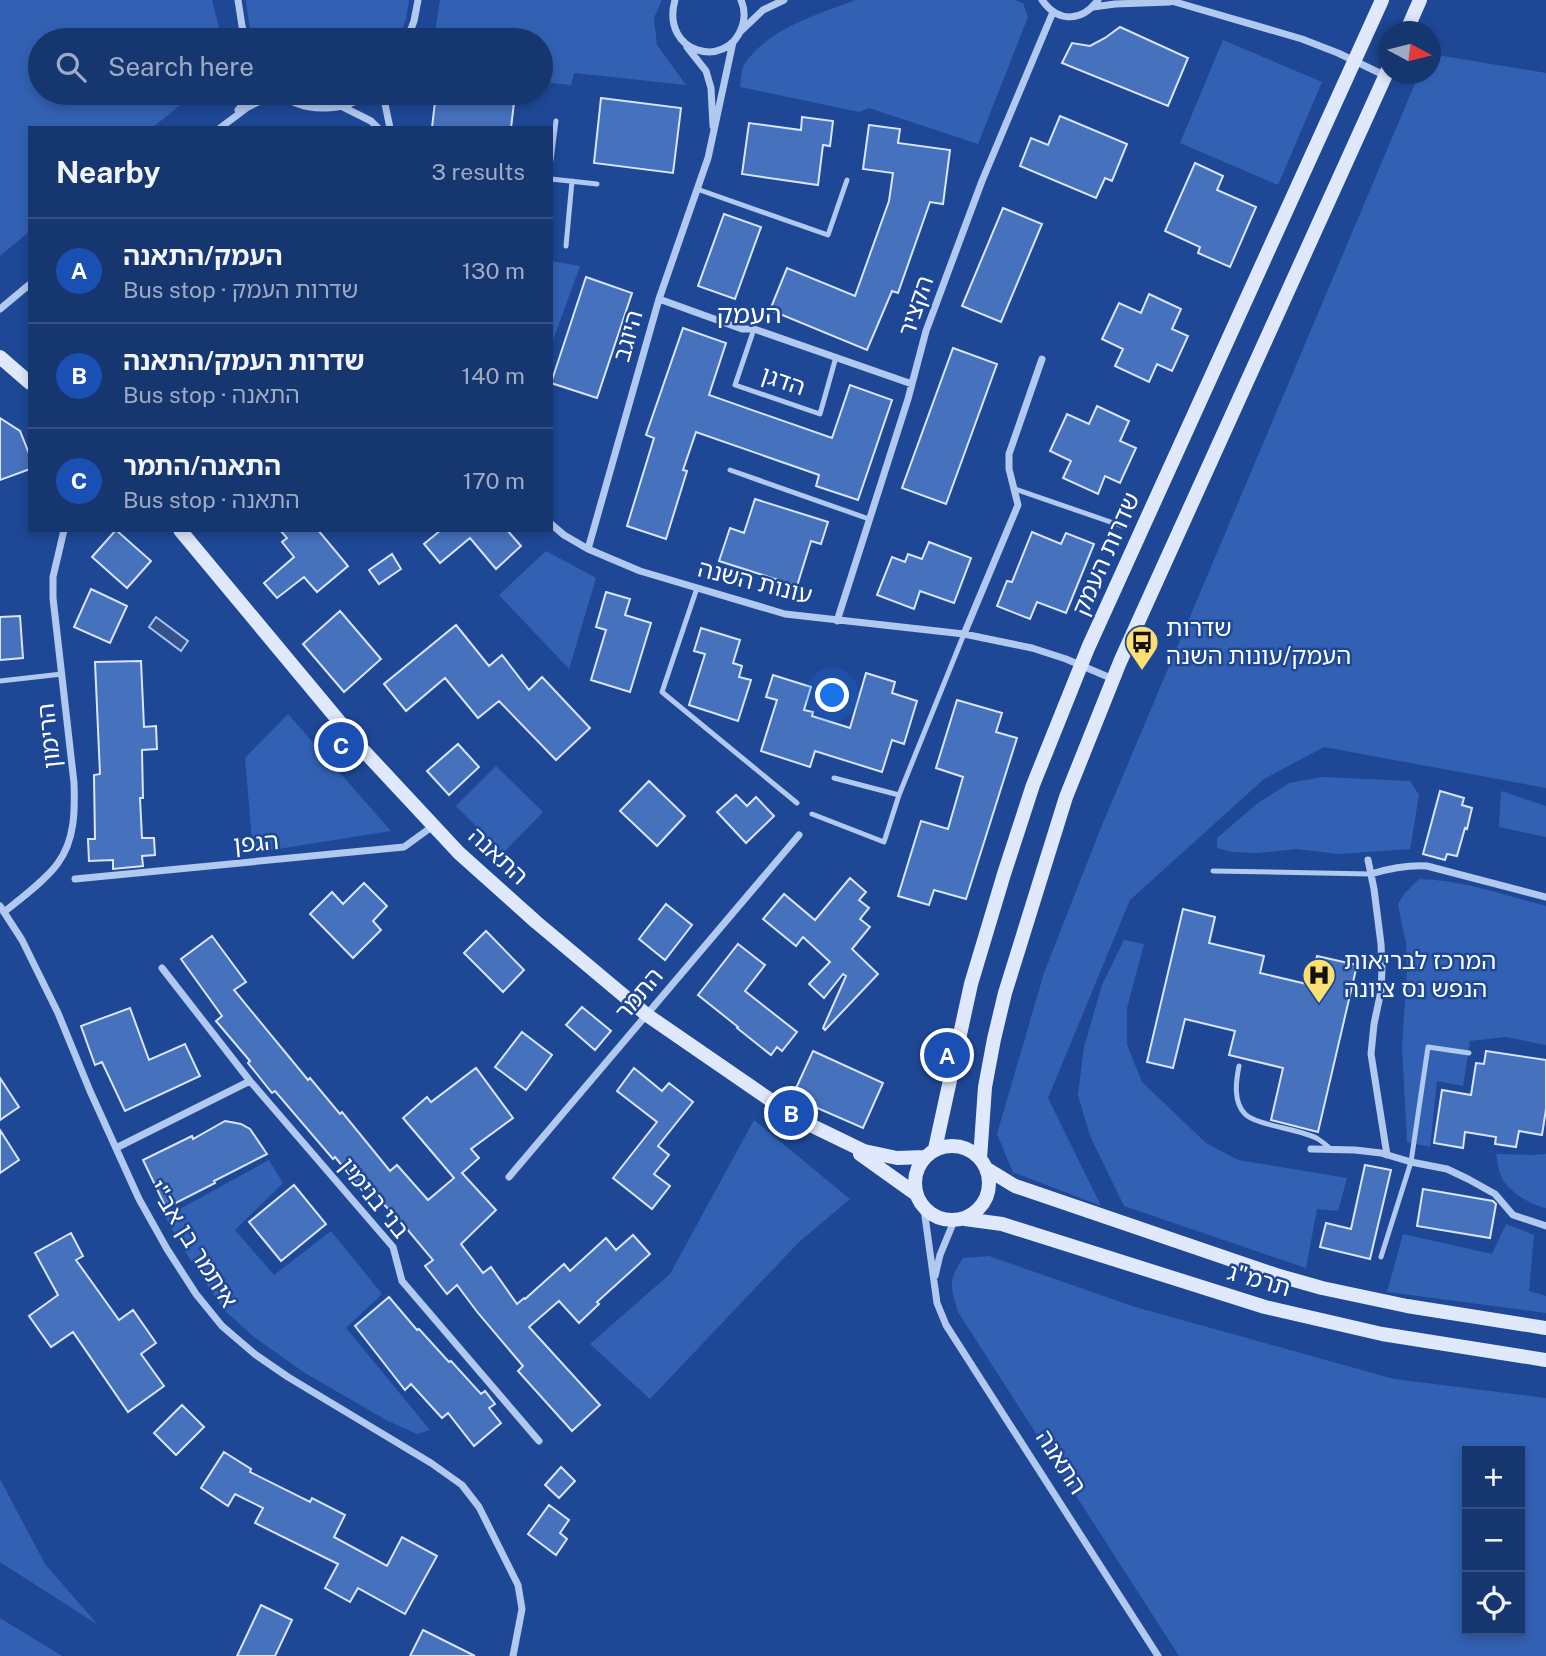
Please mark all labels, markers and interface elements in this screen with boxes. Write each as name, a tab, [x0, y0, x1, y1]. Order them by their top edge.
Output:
north arrow	[1378, 21, 1441, 84]
search box	[28, 28, 553, 105]
icon: search	[52, 48, 90, 86]
text: Search here	[108, 51, 254, 82]
text: Nearby	[56, 154, 160, 190]
text: 3 results	[431, 158, 525, 185]
text: העמק/התאנה	[123, 240, 283, 271]
text: A	[71, 257, 87, 284]
text: 130 m	[462, 257, 525, 284]
street label: הקציר	[892, 272, 938, 340]
text: Bus stop · שדרות העמק	[123, 276, 358, 303]
district label: העמק	[716, 298, 782, 329]
street label: היוגב	[606, 307, 648, 365]
text: שדרות העמק/התאנה	[123, 345, 365, 376]
street label: הדגן	[758, 360, 809, 401]
text: B	[71, 362, 87, 389]
text: 140 m	[462, 362, 525, 389]
text: Bus stop · התאנה	[123, 381, 300, 408]
text: התאנה/התמר	[123, 450, 281, 481]
text: C	[71, 467, 87, 494]
text: 170 m	[463, 467, 525, 494]
text: Bus stop · התאנה	[123, 486, 300, 513]
street label: שדרות העמק	[1065, 488, 1145, 620]
street label: עונות השנה	[695, 553, 815, 609]
place label: שדרות העמק/עונות השנה	[1166, 613, 1351, 669]
bus stop icon: שדרות העמק/עונות השנה	[1123, 623, 1161, 672]
your location	[815, 678, 849, 712]
street label: הרימון	[31, 702, 65, 770]
pin: C	[318, 719, 364, 771]
street label: התאנה	[463, 821, 534, 890]
street label: הגפן	[232, 826, 280, 858]
place label: המרכז לבריאות הנפש נס ציונה	[1344, 946, 1496, 1002]
hospital icon: המרכז לבריאות הנפש נס ציונה	[1300, 956, 1338, 1005]
street label: התמר	[609, 962, 668, 1025]
pin: A	[924, 1029, 970, 1081]
pin: B	[768, 1087, 814, 1139]
street label: בני בנימין	[334, 1151, 416, 1243]
street label: איתמר בן אב"י	[144, 1175, 244, 1312]
street label: תרמ"ג	[1225, 1257, 1294, 1301]
street label: התאנה	[1031, 1424, 1093, 1499]
map controls	[1462, 1446, 1525, 1635]
button: +	[1462, 1446, 1525, 1509]
button: −	[1462, 1509, 1525, 1572]
button: locate	[1462, 1572, 1525, 1635]

